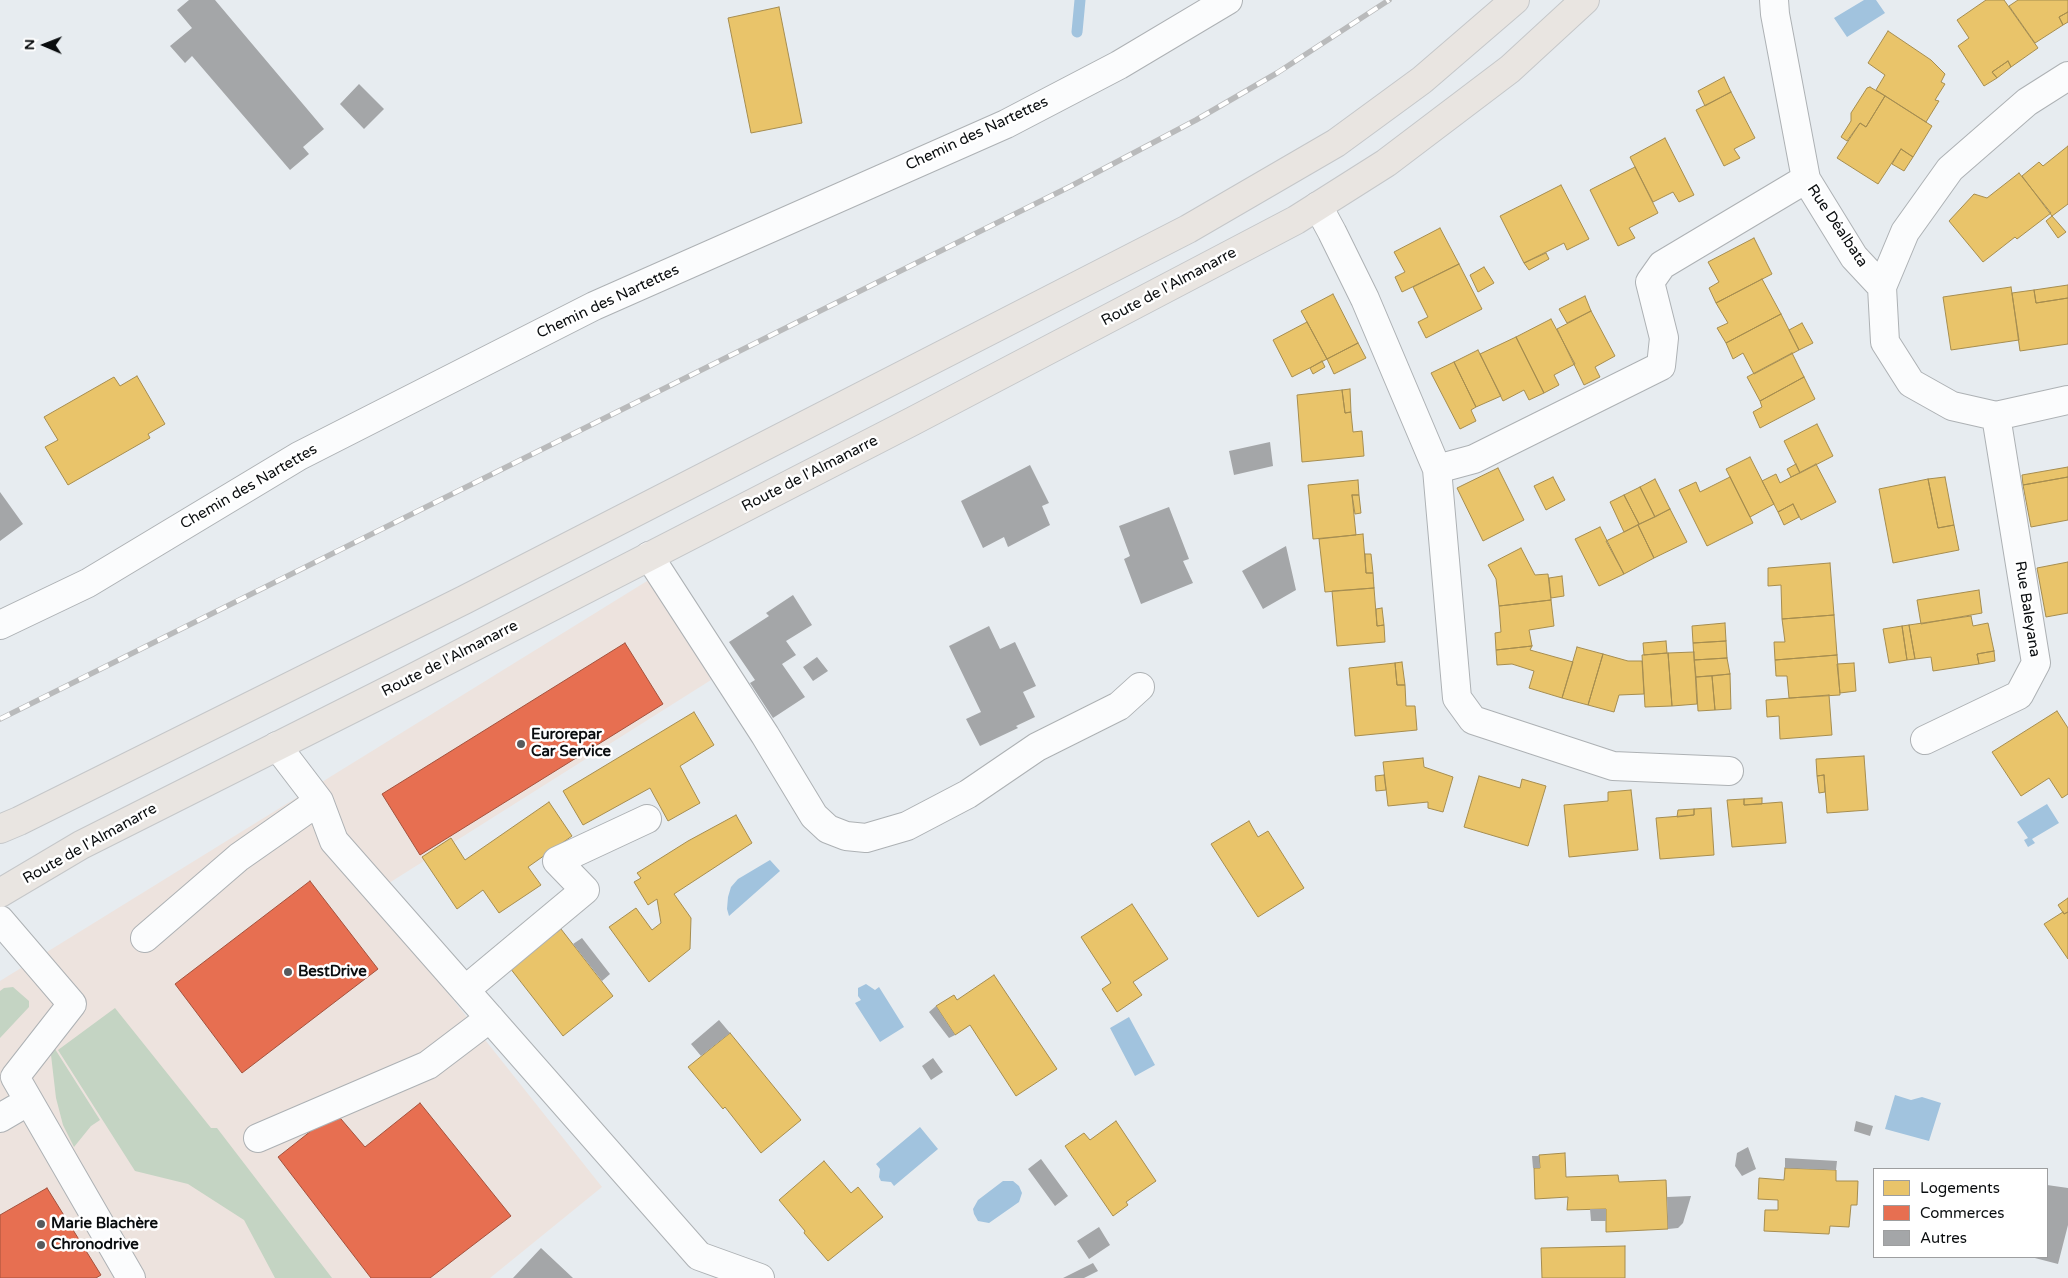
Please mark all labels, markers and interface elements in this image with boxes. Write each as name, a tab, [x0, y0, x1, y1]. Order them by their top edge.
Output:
north arrow	[20, 20, 70, 70]
text: N	[21, 39, 38, 51]
street label: Chemin des Nartettes	[903, 93, 1051, 175]
street label: Rue Déalbata	[1803, 181, 1871, 271]
street label: Route de l'Almanarre	[1098, 244, 1240, 330]
street label: Chemin des Nartettes	[534, 261, 682, 343]
street label: Route de l'Almanarre	[739, 432, 881, 516]
street label: Chemin des Nartettes	[177, 440, 321, 534]
street label: Rue Baleyana	[2011, 560, 2043, 658]
street label: Route de l'Almanarre	[379, 617, 521, 701]
place label: Eurorepar Car Service	[531, 726, 611, 761]
marker: Eurorepar Car Service	[515, 738, 527, 750]
street label: Route de l'Almanarre	[20, 800, 160, 888]
place label: BestDrive	[298, 963, 367, 981]
marker: BestDrive	[282, 966, 294, 978]
legend	[1873, 1168, 2048, 1258]
text: Logements	[1920, 1179, 2000, 1197]
text: Commerces	[1920, 1204, 2004, 1222]
place label: Marie Blachère	[51, 1215, 158, 1233]
marker: Marie Blachère	[35, 1218, 47, 1230]
text: Autres	[1920, 1229, 1967, 1247]
place label: Chronodrive	[51, 1236, 139, 1254]
marker: Chronodrive	[35, 1239, 47, 1251]

